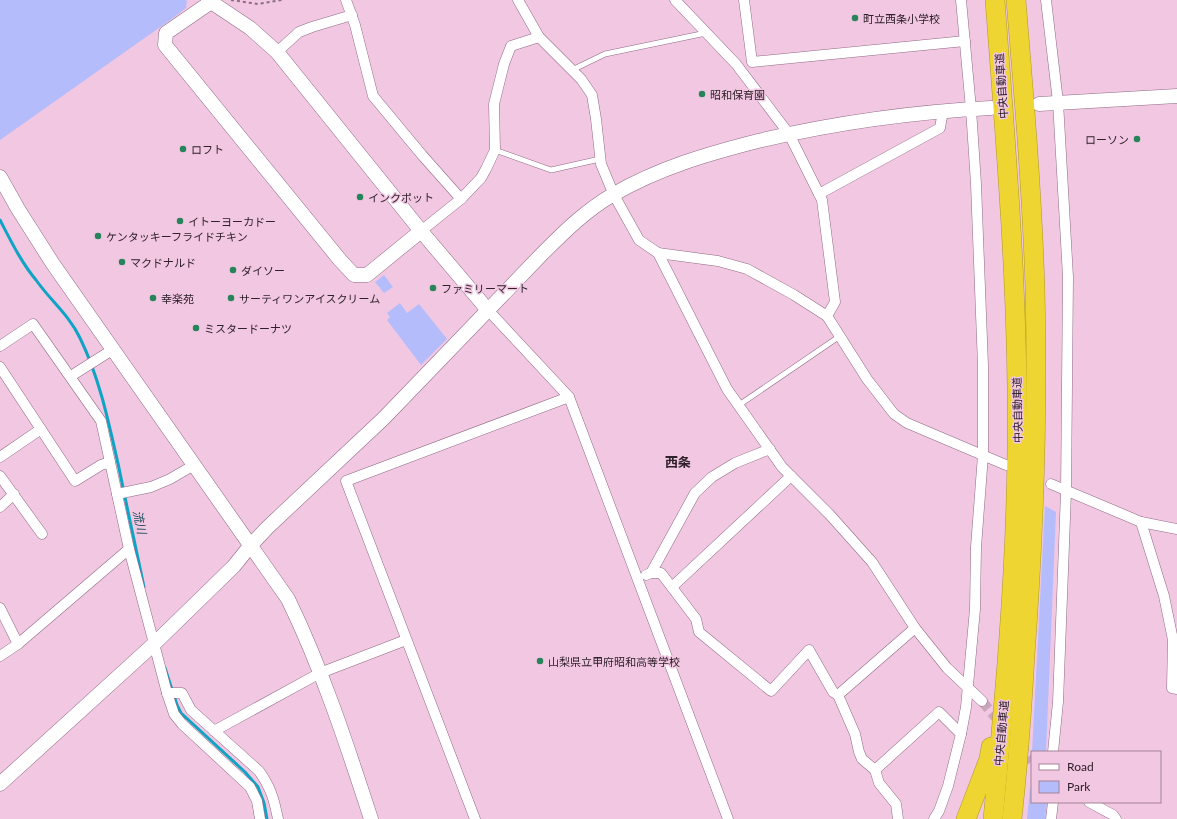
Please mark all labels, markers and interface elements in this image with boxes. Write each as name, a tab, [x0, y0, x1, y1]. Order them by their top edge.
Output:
place label: 町立西条小学校	[863, 12, 940, 25]
marker: 町立西条小学校	[850, 13, 860, 23]
street label: 中央自動車道	[992, 53, 1010, 119]
place label: 昭和保育園	[710, 88, 765, 101]
marker: 昭和保育園	[697, 89, 707, 99]
place label: ローソン	[1085, 133, 1129, 146]
marker: ローソン	[1132, 134, 1142, 144]
place label: ロフト	[191, 143, 224, 156]
marker: ロフト	[178, 144, 188, 154]
place label: インクポット	[368, 191, 434, 204]
marker: インクポット	[355, 192, 365, 202]
place label: イトーヨーカドー	[188, 215, 276, 228]
marker: イトーヨーカドー	[175, 216, 185, 226]
place label: ケンタッキーフライドチキン	[106, 230, 248, 243]
marker: ケンタッキーフライドチキン	[93, 231, 103, 241]
place label: マクドナルド	[130, 256, 196, 269]
marker: マクドナルド	[117, 257, 127, 267]
place label: ダイソー	[241, 264, 285, 277]
marker: ダイソー	[228, 265, 238, 275]
place label: ファミリーマート	[441, 282, 529, 295]
marker: ファミリーマート	[428, 283, 438, 293]
place label: 幸楽苑	[161, 292, 194, 305]
place label: サーティワンアイスクリーム	[239, 292, 380, 305]
marker: 幸楽苑	[148, 293, 158, 303]
marker: サーティワンアイスクリーム	[226, 293, 236, 303]
place label: ミスタードーナツ	[204, 322, 292, 335]
marker: ミスタードーナツ	[191, 323, 201, 333]
street label: 中央自動車道	[1010, 377, 1024, 443]
district label: 西条	[665, 454, 691, 470]
water label: 流川	[130, 509, 150, 537]
place label: 山梨県立甲府昭和高等学校	[548, 655, 680, 668]
marker: 山梨県立甲府昭和高等学校	[535, 656, 545, 666]
street label: 中央自動車道	[992, 700, 1010, 766]
legend	[1031, 751, 1161, 803]
text: Road	[1067, 759, 1094, 774]
text: Park	[1067, 779, 1091, 794]

